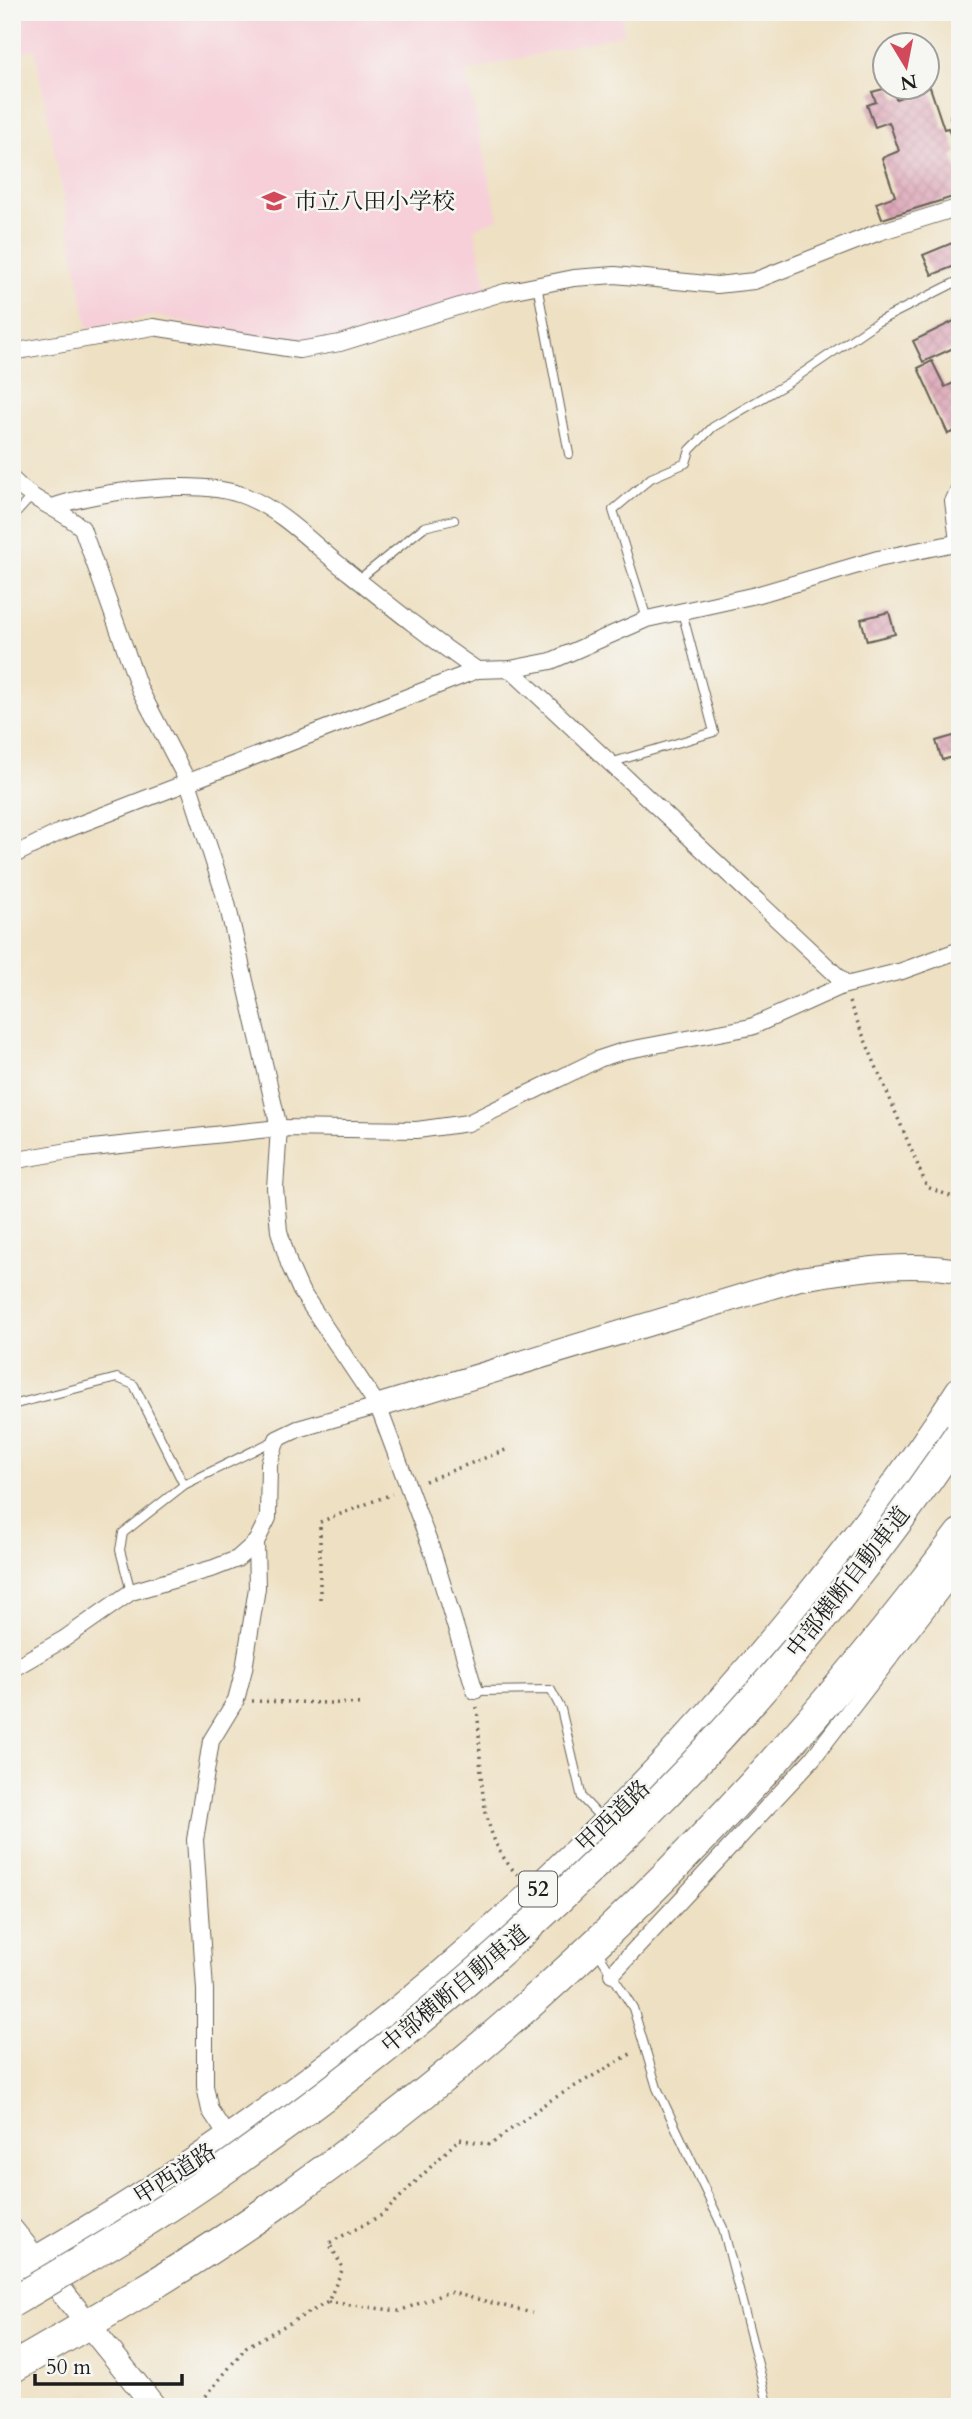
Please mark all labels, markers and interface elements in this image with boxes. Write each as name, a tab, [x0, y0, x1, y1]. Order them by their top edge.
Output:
north arrow	[870, 32, 940, 102]
text: N	[898, 68, 919, 96]
place label: 市立八田小学校	[294, 186, 455, 217]
school or university icon: 市立八田小学校	[260, 187, 288, 215]
street label: 中部横断自動車道	[779, 1500, 917, 1664]
street label: 甲西道路	[569, 1773, 657, 1859]
road number: 52	[519, 1871, 557, 1906]
street label: 中部横断自動車道	[375, 1918, 535, 2060]
street label: 甲西道路	[128, 2136, 222, 2212]
scale bar	[35, 2342, 182, 2386]
text: 50 m	[46, 2353, 91, 2382]

